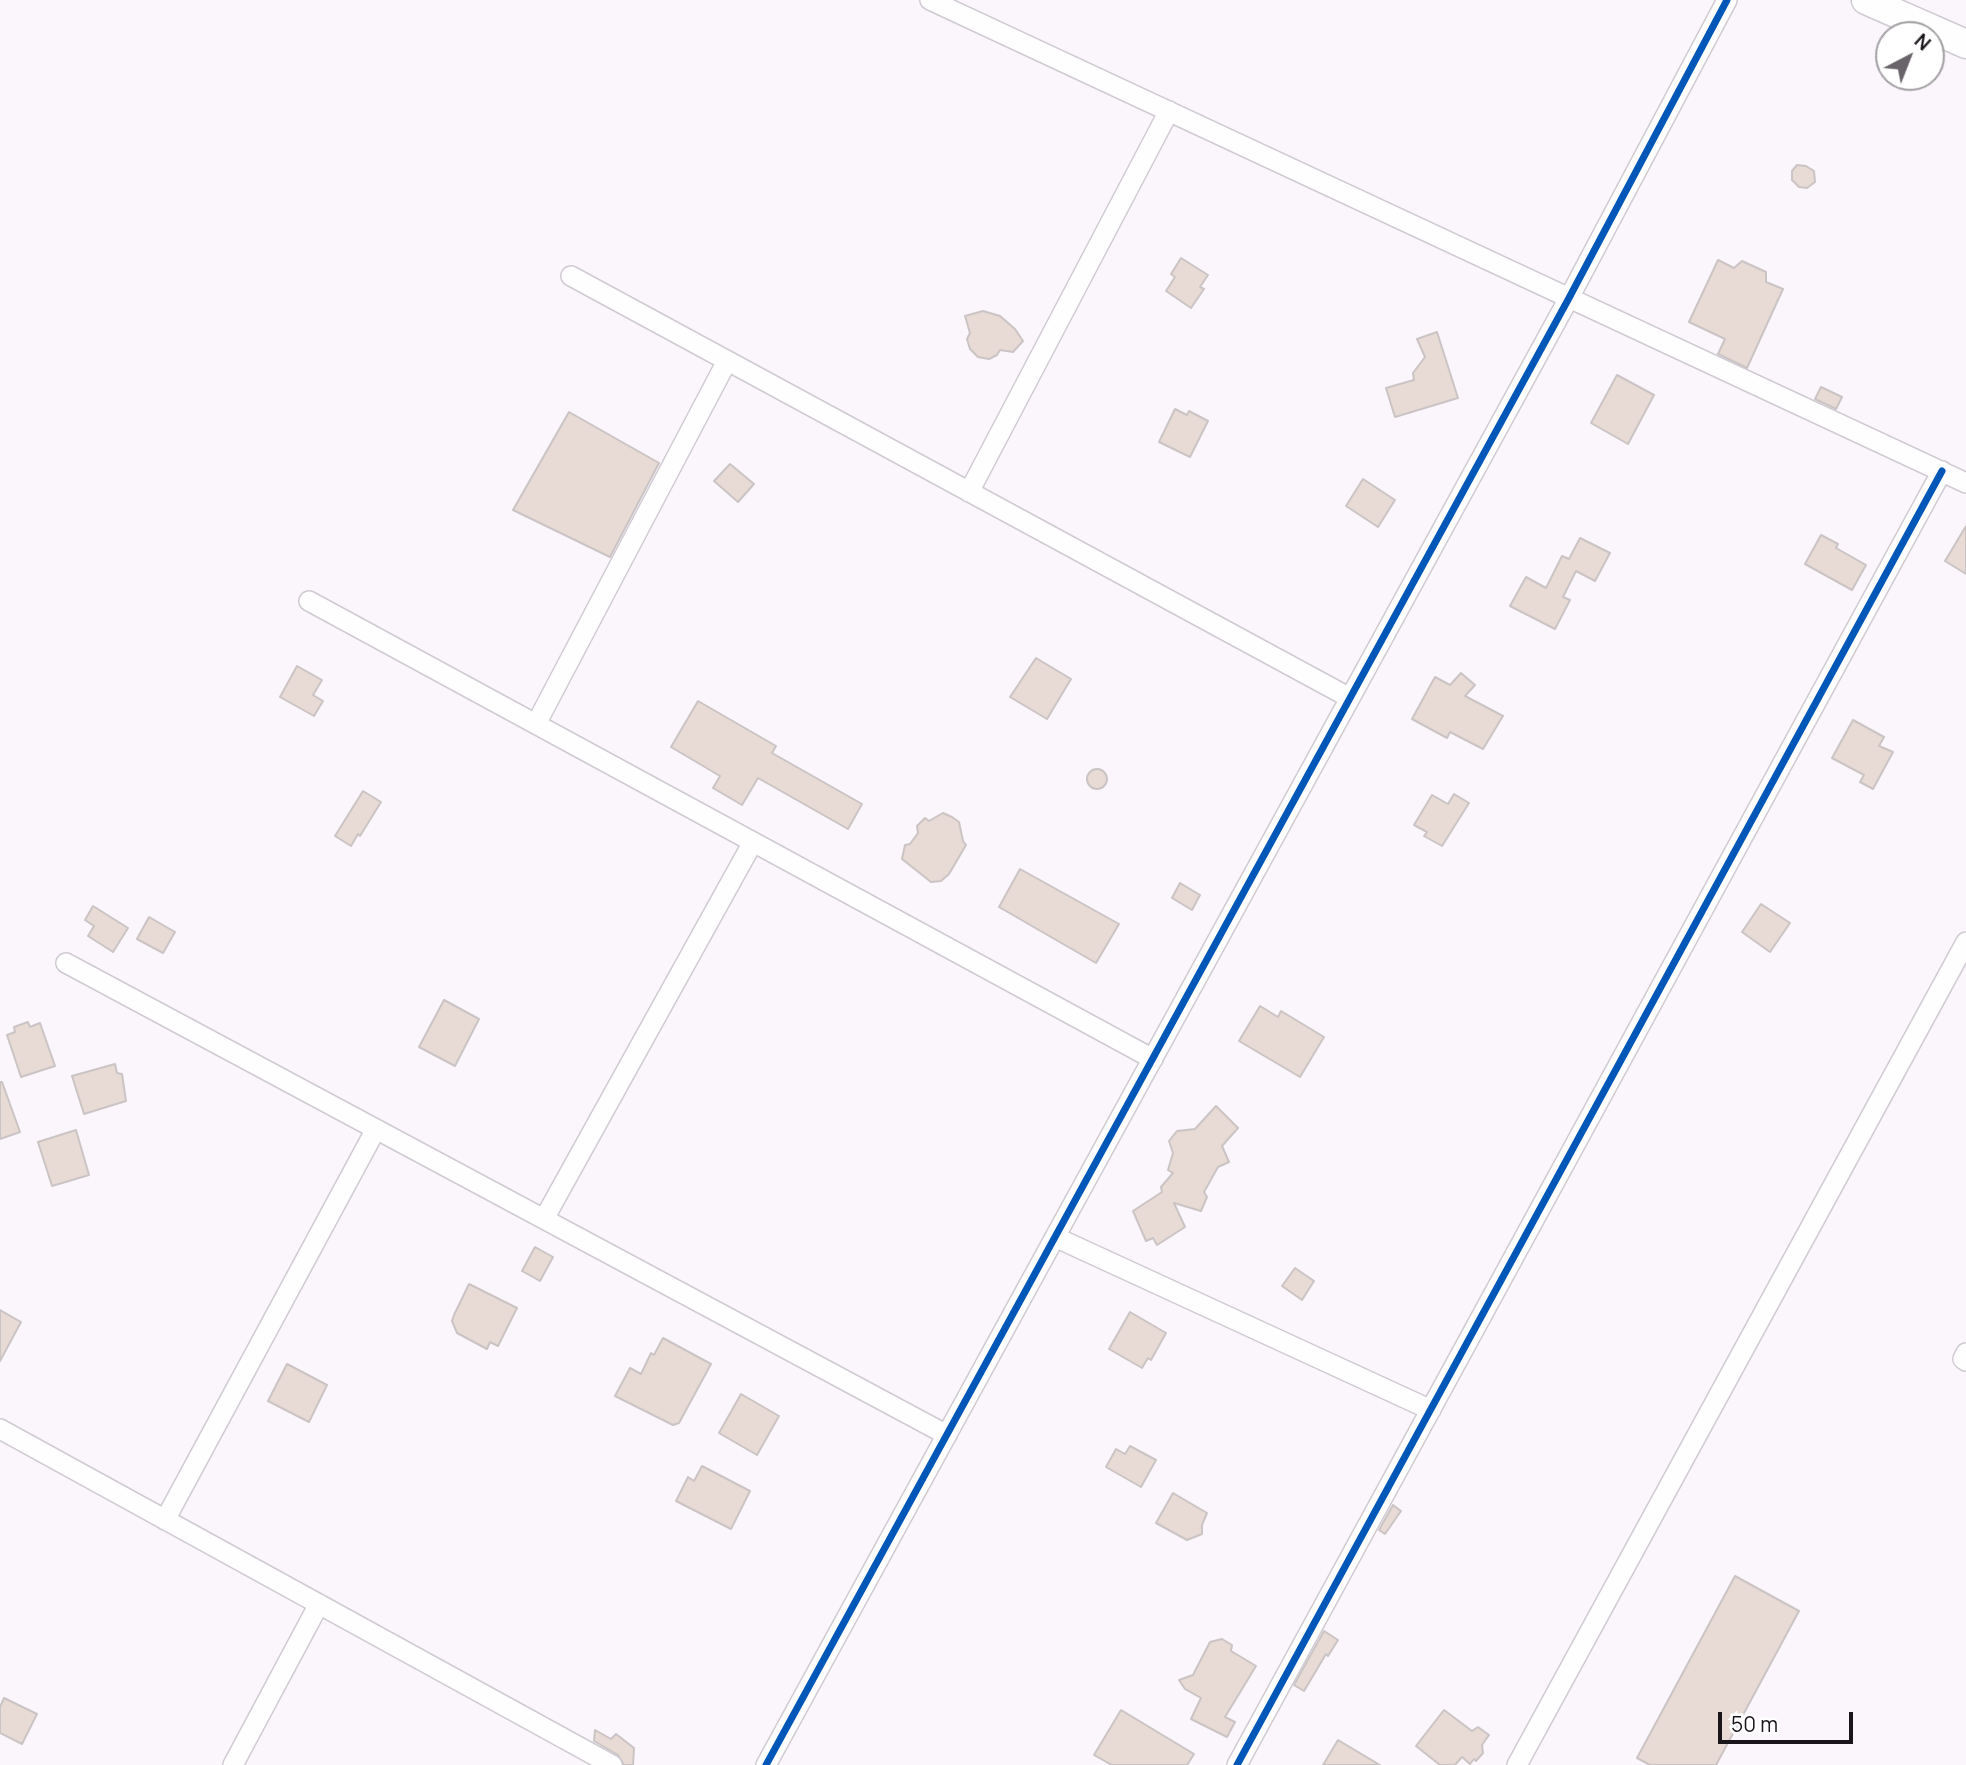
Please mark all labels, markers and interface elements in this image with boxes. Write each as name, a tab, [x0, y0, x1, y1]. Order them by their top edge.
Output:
north arrow	[1875, 21, 1945, 91]
text: N	[1909, 28, 1936, 56]
scale bar	[1721, 1698, 1856, 1742]
text: 50 m	[1731, 1710, 1778, 1738]

